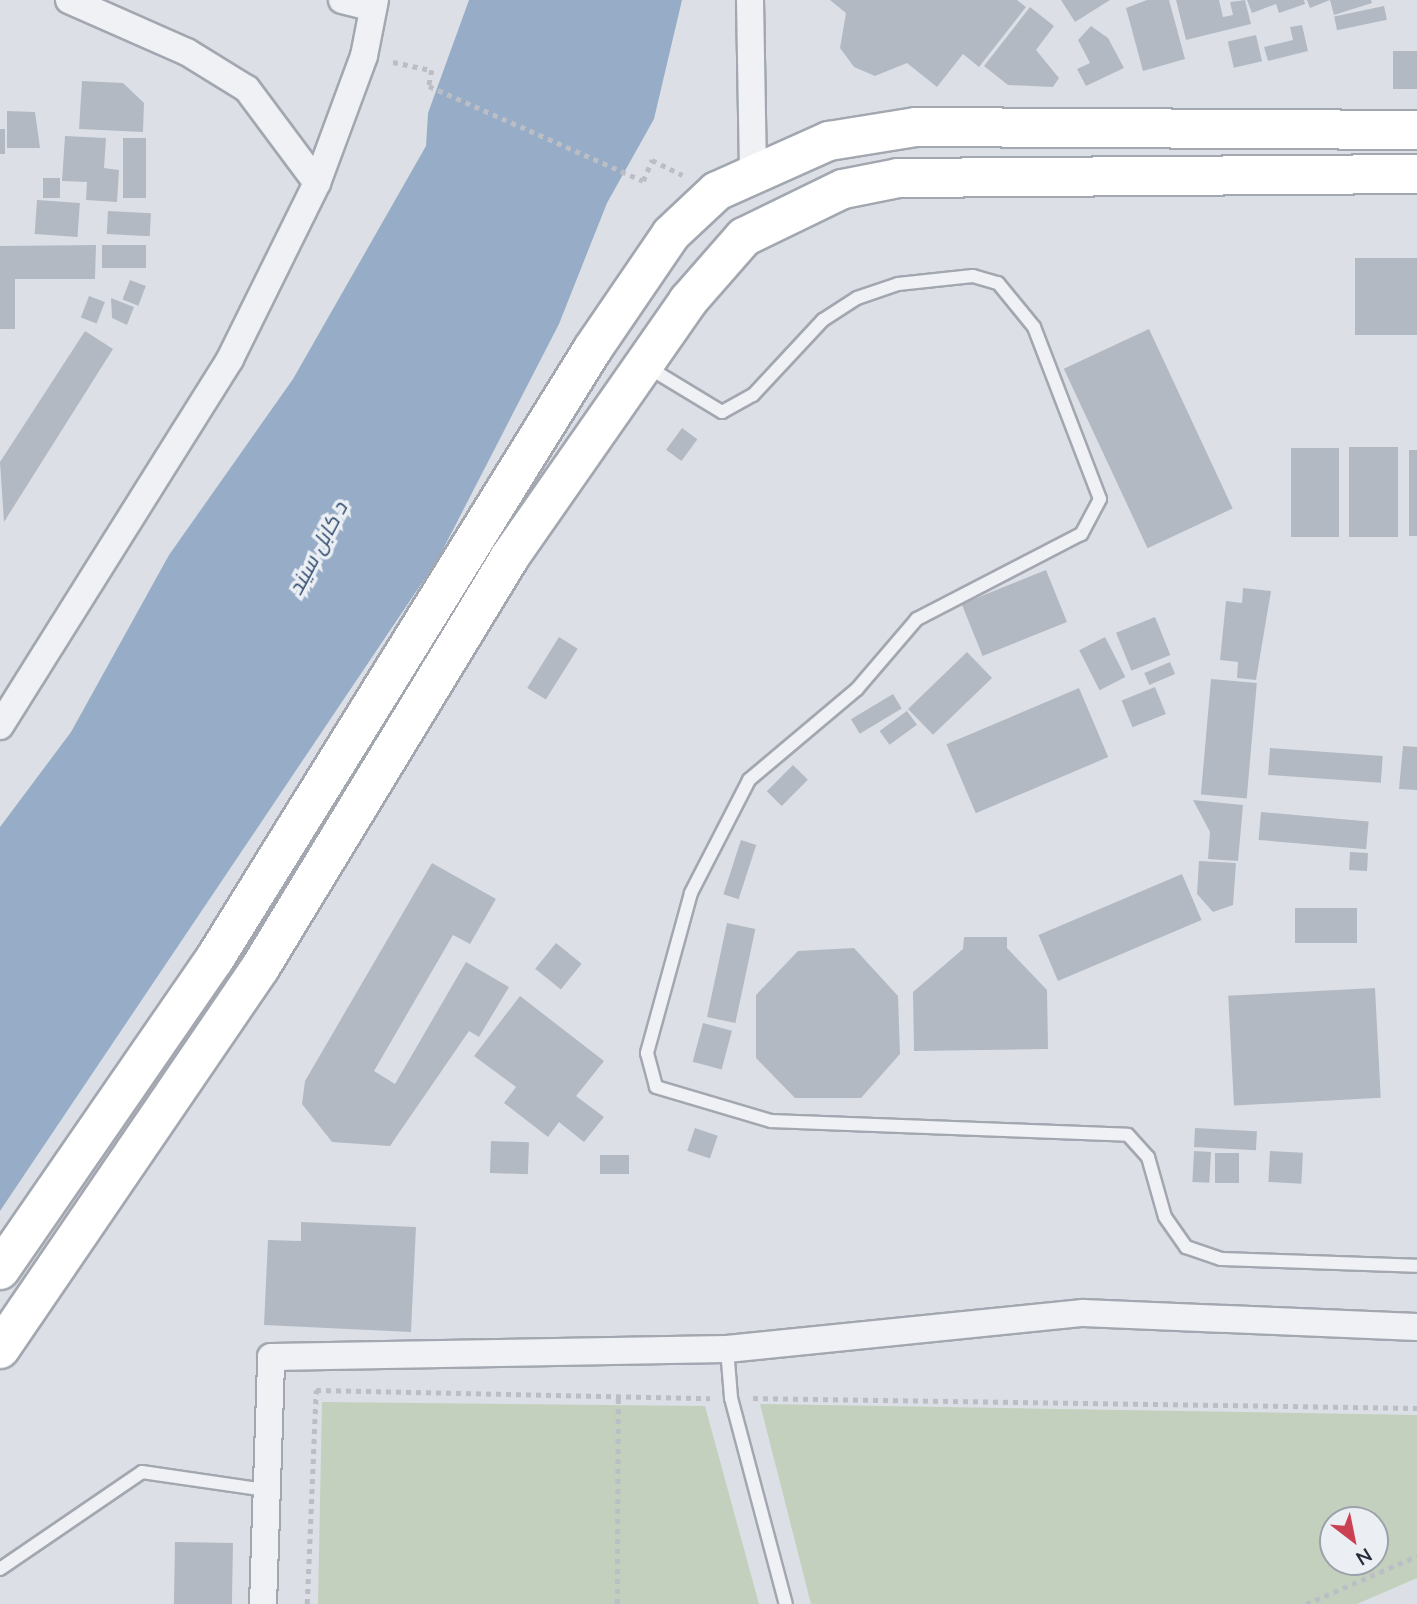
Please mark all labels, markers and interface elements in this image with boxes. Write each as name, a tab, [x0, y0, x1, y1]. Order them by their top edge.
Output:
water label: د کابل سيند	[282, 497, 352, 599]
north arrow	[1319, 1506, 1389, 1576]
text: N	[1352, 1543, 1377, 1571]

